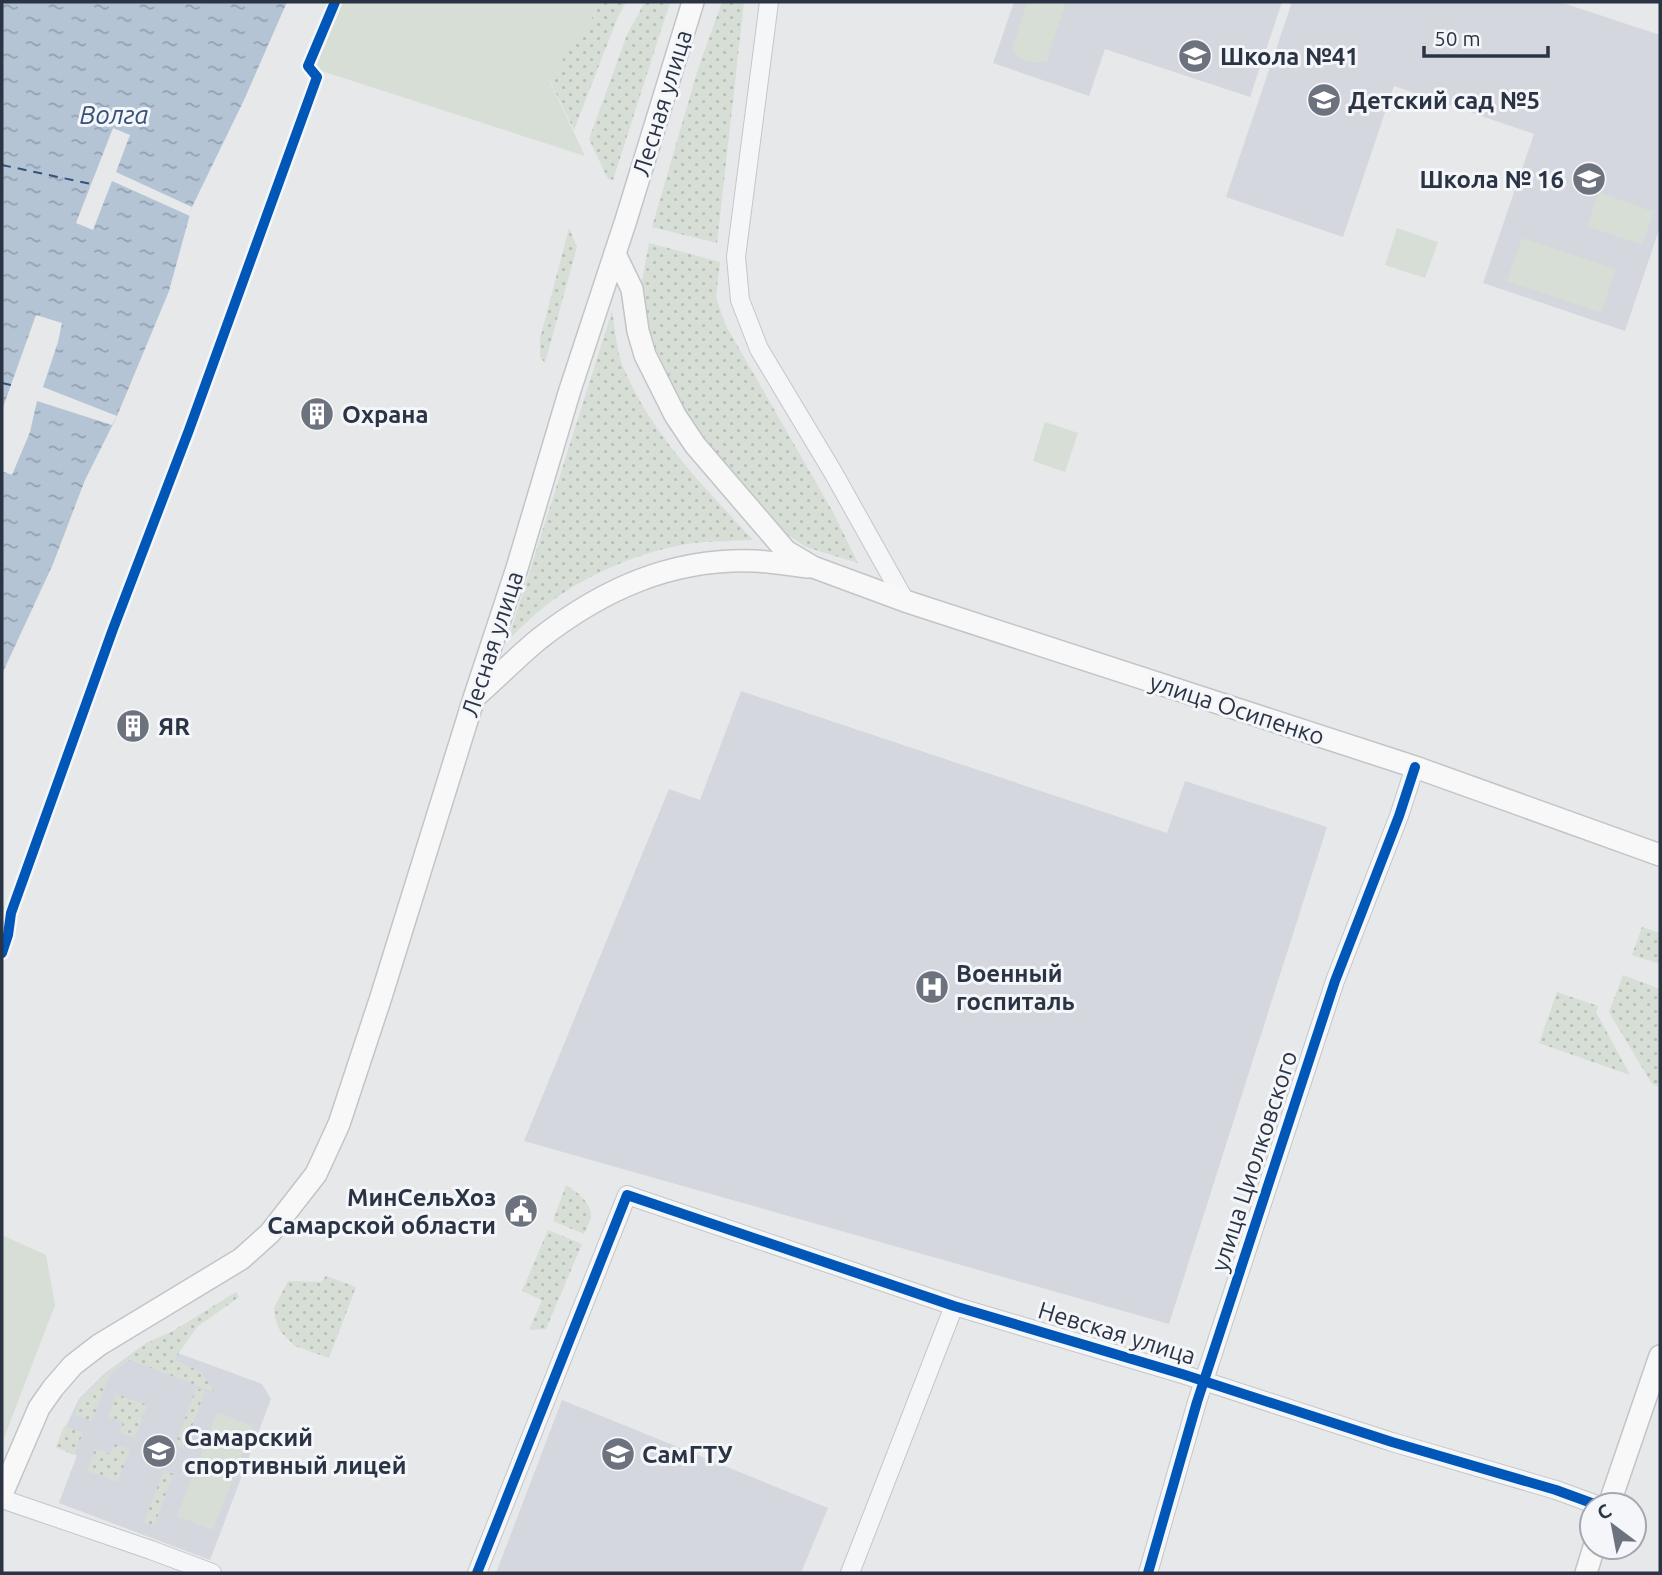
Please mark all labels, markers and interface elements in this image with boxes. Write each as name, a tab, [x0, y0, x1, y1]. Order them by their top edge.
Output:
scale bar	[1424, 14, 1548, 58]
text: 50 m	[1434, 26, 1481, 50]
street label: Лесная улица	[627, 27, 697, 179]
school or university icon: Школа №41	[1176, 37, 1214, 75]
place label: Школа №41	[1220, 43, 1359, 70]
school or university icon: Детский сад №5	[1305, 81, 1343, 119]
place label: Детский сад №5	[1348, 87, 1540, 114]
water label: Волга	[80, 100, 148, 129]
school or university icon: Школа № 16	[1570, 160, 1608, 198]
place label: Школа № 16	[1419, 166, 1564, 193]
building icon: Охрана	[298, 395, 336, 433]
place label: Охрана	[342, 401, 429, 428]
street label: Лесная улица	[456, 568, 528, 720]
street label: улица Осипенко	[1146, 668, 1328, 750]
building icon: ЯR	[114, 707, 152, 745]
place label: ЯR	[158, 713, 190, 740]
place label: Военный госпиталь	[956, 960, 1075, 1015]
hospital icon: Военный госпиталь	[913, 968, 951, 1006]
street label: улица Циолковского	[1206, 1047, 1302, 1275]
place label: МинСельХоз Самарской области	[267, 1184, 496, 1239]
public building icon: МинСельХоз Самарской области	[502, 1192, 540, 1230]
street label: Невская улица	[1035, 1296, 1199, 1370]
place label: Самарский спортивный лицей	[184, 1424, 406, 1479]
school or university icon: Самарский спортивный лицей	[140, 1432, 178, 1470]
school or university icon: СамГТУ	[599, 1435, 637, 1473]
place label: СамГТУ	[642, 1441, 733, 1468]
north arrow	[1578, 1491, 1648, 1561]
text: С	[1593, 1499, 1615, 1524]

